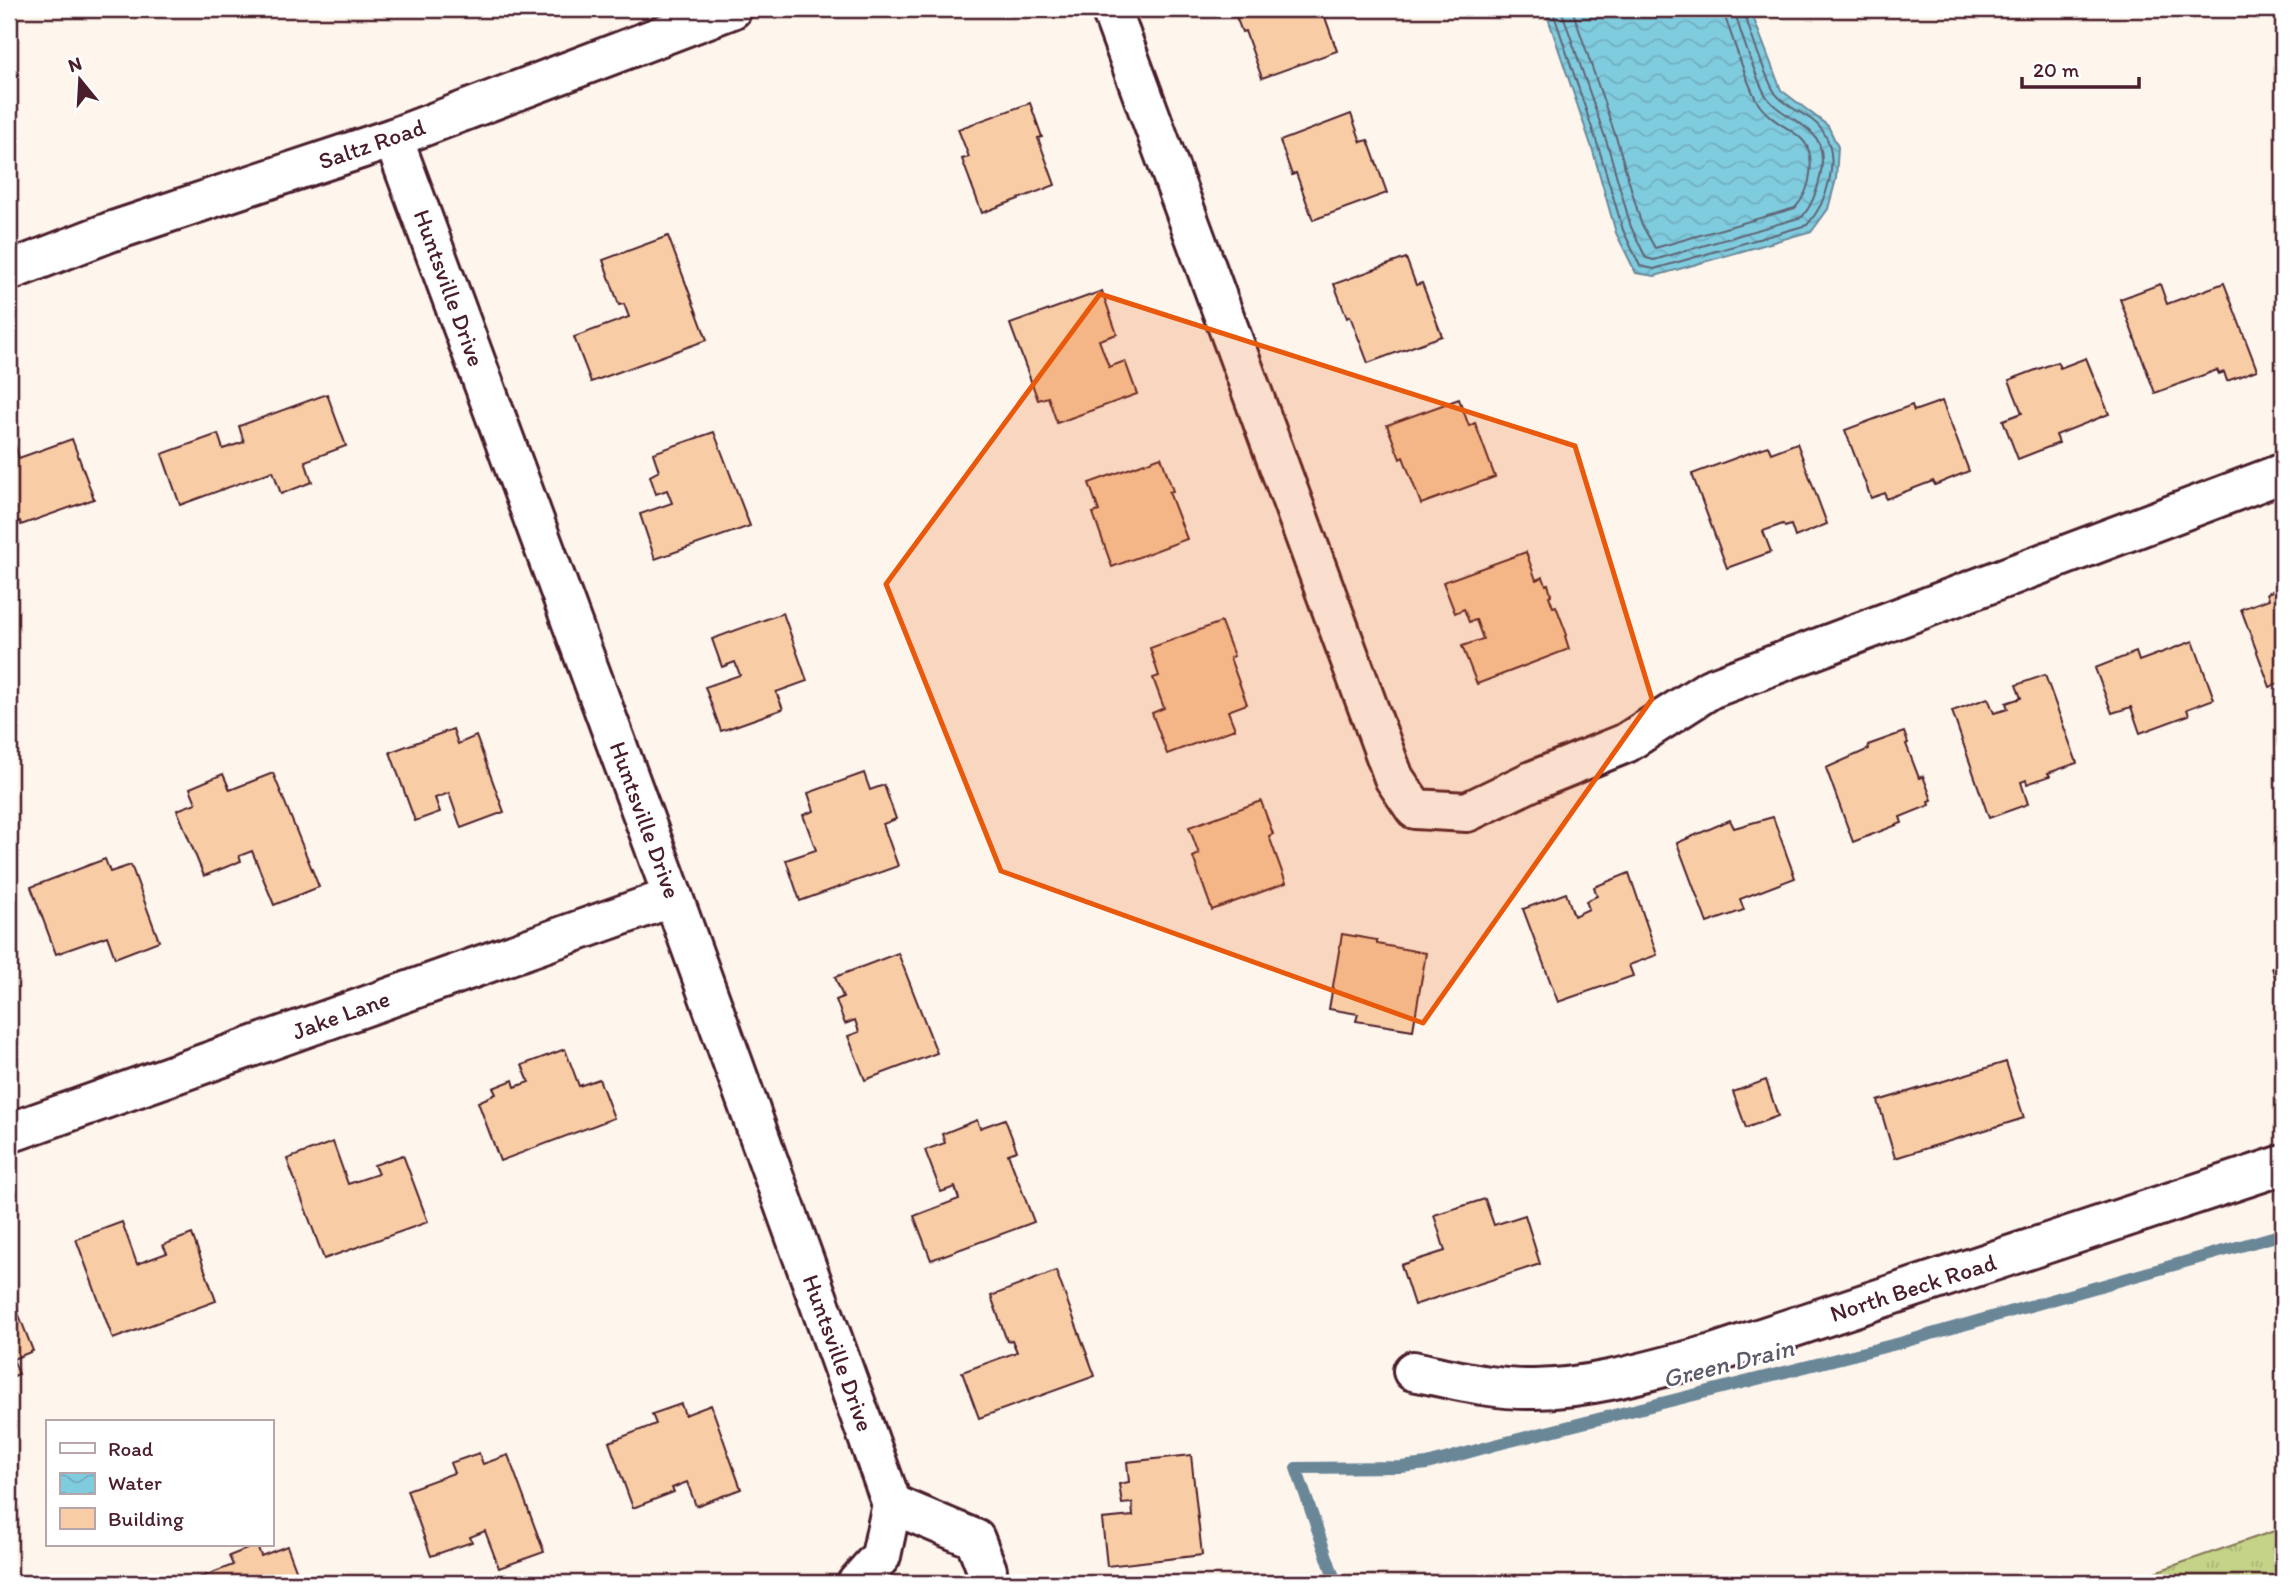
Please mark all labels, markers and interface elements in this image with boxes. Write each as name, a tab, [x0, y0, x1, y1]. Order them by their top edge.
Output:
north arrow	[46, 46, 116, 116]
scale bar	[2022, 46, 2140, 90]
text: N	[65, 51, 85, 77]
text: 20 m	[2033, 57, 2080, 82]
street label: Saltz Road	[315, 112, 429, 175]
street label: Huntsville Drive	[408, 205, 491, 370]
street label: Huntsville Drive	[604, 737, 687, 902]
street label: Jake Lane	[288, 984, 394, 1046]
street label: North Beck Road	[1826, 1247, 2000, 1328]
street label: Huntsville Drive	[797, 1270, 880, 1435]
water label: Green Drain	[1659, 1331, 1797, 1395]
legend	[46, 1420, 273, 1546]
text: Road	[108, 1436, 154, 1461]
text: Water	[108, 1470, 162, 1495]
text: Building	[108, 1506, 184, 1531]

